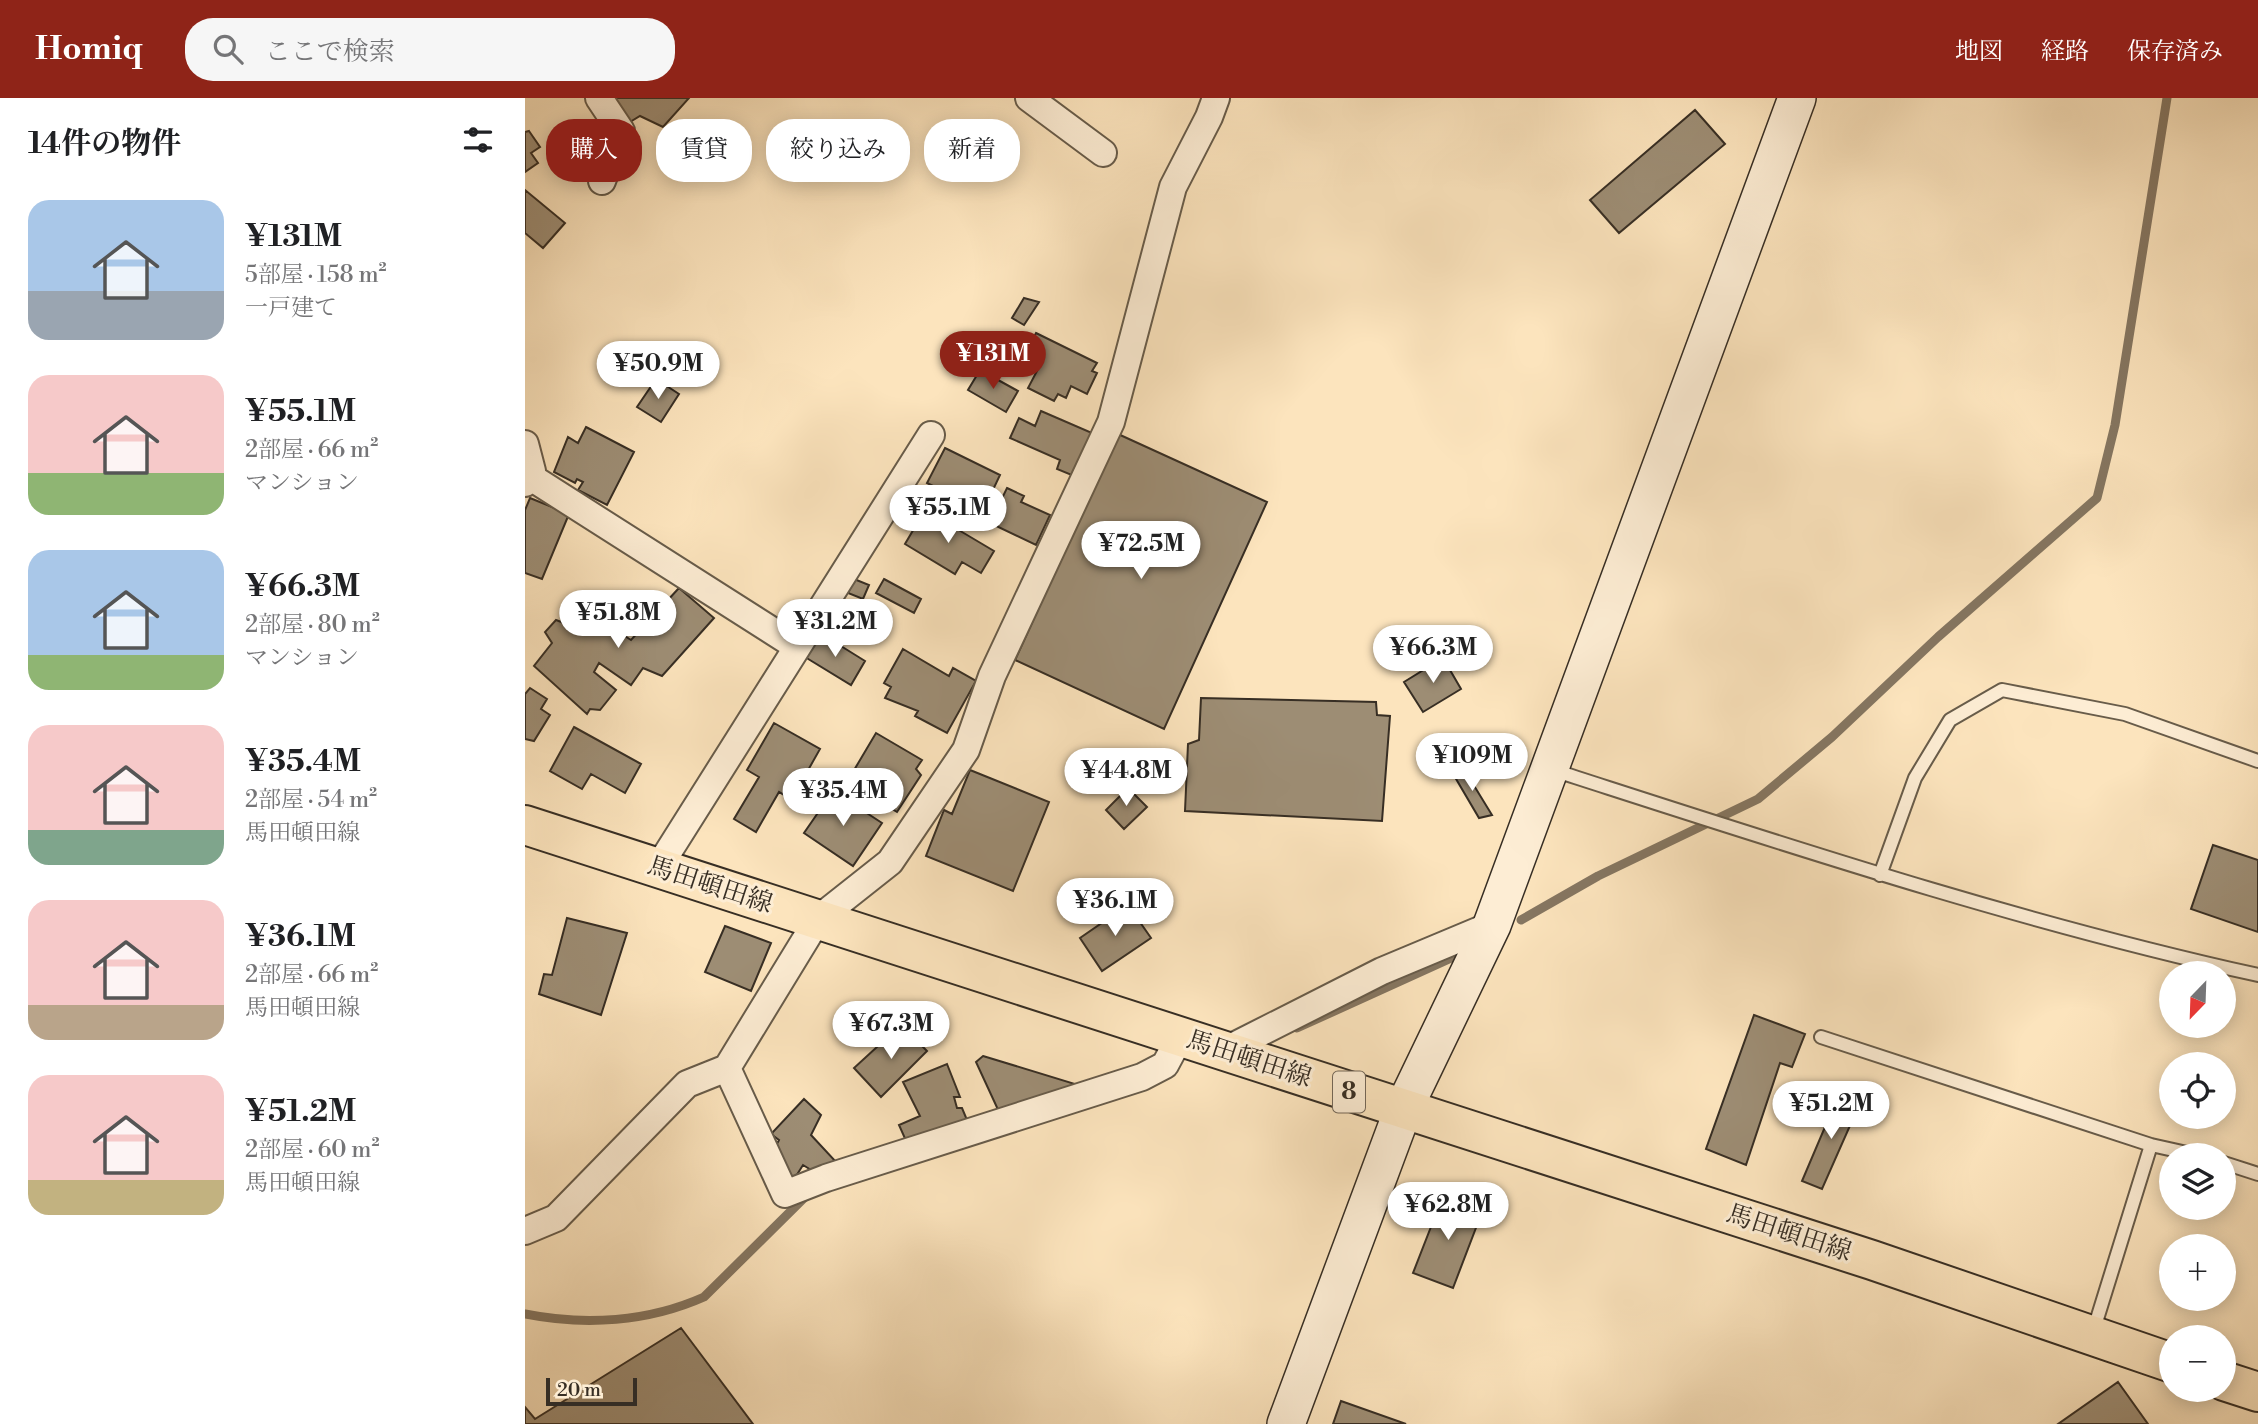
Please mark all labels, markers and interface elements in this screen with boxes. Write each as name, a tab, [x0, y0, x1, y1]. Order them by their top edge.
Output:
search box	[185, 18, 675, 81]
text: Homiq	[35, 29, 143, 70]
icon: search	[209, 30, 247, 68]
text: ここで検索	[265, 36, 395, 68]
text: 地図	[1955, 37, 2003, 67]
text: 経路	[2041, 37, 2089, 67]
text: 保存済み	[2127, 37, 2223, 67]
chip: 購入	[546, 119, 642, 182]
chip: 賃貸	[656, 119, 752, 182]
chip: 絞り込み	[766, 119, 910, 182]
chip: 新着	[924, 119, 1020, 182]
icon: filters	[459, 121, 497, 159]
text: 14件の物件	[28, 125, 181, 163]
text: ¥131M	[245, 218, 342, 256]
icon: home	[84, 228, 168, 312]
text: 5部屋 · 158 m²	[245, 261, 387, 289]
text: 一戸建て	[245, 294, 337, 322]
pin: ¥131M	[944, 331, 1042, 391]
text: ¥131M	[956, 340, 1030, 368]
pin: ¥50.9M	[601, 342, 715, 401]
text: ¥50.9M	[613, 350, 703, 378]
text: ¥55.1M	[245, 393, 356, 431]
icon: home	[84, 403, 168, 487]
text: 2部屋 · 66 m²	[245, 436, 378, 464]
text: マンション	[245, 469, 359, 497]
pin: ¥55.1M	[891, 486, 1005, 545]
text: ¥55.1M	[906, 494, 991, 522]
pin: ¥72.5M	[1084, 522, 1198, 581]
text: ¥72.5M	[1097, 530, 1185, 558]
text: ¥66.3M	[245, 568, 360, 606]
icon: home	[84, 578, 168, 662]
pin: ¥51.8M	[561, 590, 675, 650]
text: ¥51.8M	[575, 599, 661, 627]
pin: ¥31.2M	[778, 600, 892, 659]
text: ¥31.2M	[793, 608, 877, 636]
text: 2部屋 · 80 m²	[245, 611, 380, 639]
pin: ¥66.3M	[1376, 626, 1490, 685]
text: ¥66.3M	[1389, 634, 1477, 662]
text: マンション	[245, 644, 359, 672]
pin: ¥109M	[1423, 734, 1521, 793]
text: ¥109M	[1432, 742, 1512, 770]
text: ¥35.4M	[245, 743, 361, 781]
pin: ¥44.8M	[1069, 748, 1183, 808]
icon: home	[84, 753, 168, 837]
text: ¥44.8M	[1080, 757, 1172, 785]
pin: ¥35.4M	[786, 768, 900, 828]
text: ¥35.4M	[799, 777, 887, 805]
text: 2部屋 · 54 m²	[245, 786, 377, 814]
text: 馬田頓田線	[245, 819, 360, 847]
street label: 馬田頓田線	[643, 850, 777, 920]
pin: ¥36.1M	[1058, 878, 1172, 938]
text: ¥36.1M	[1073, 887, 1157, 915]
text: ¥36.1M	[245, 918, 356, 956]
icon: home	[84, 928, 168, 1012]
text: 2部屋 · 66 m²	[245, 961, 378, 989]
north arrow	[2159, 961, 2237, 1038]
map controls	[2159, 961, 2236, 1402]
text: 馬田頓田線	[245, 994, 360, 1022]
pin: ¥67.3M	[834, 1002, 948, 1061]
text: ¥67.3M	[849, 1010, 933, 1038]
street label: 馬田頓田線	[1182, 1024, 1316, 1094]
button: locate	[2159, 1052, 2236, 1129]
road number: 8	[1333, 1072, 1365, 1112]
pin: ¥51.2M	[1774, 1082, 1888, 1141]
text: ¥51.2M	[1788, 1090, 1874, 1118]
text: ¥51.2M	[245, 1093, 356, 1131]
icon: home	[84, 1103, 168, 1187]
text: 2部屋 · 60 m²	[245, 1136, 380, 1164]
button: layers	[2159, 1143, 2236, 1220]
text: 馬田頓田線	[245, 1169, 360, 1197]
pin: ¥62.8M	[1391, 1182, 1505, 1242]
text: ¥62.8M	[1404, 1191, 1492, 1219]
street label: 馬田頓田線	[1722, 1198, 1856, 1268]
button: +	[2159, 1234, 2236, 1311]
button: −	[2159, 1325, 2236, 1402]
scale bar	[546, 1375, 637, 1407]
text: 20 m	[557, 1378, 601, 1402]

